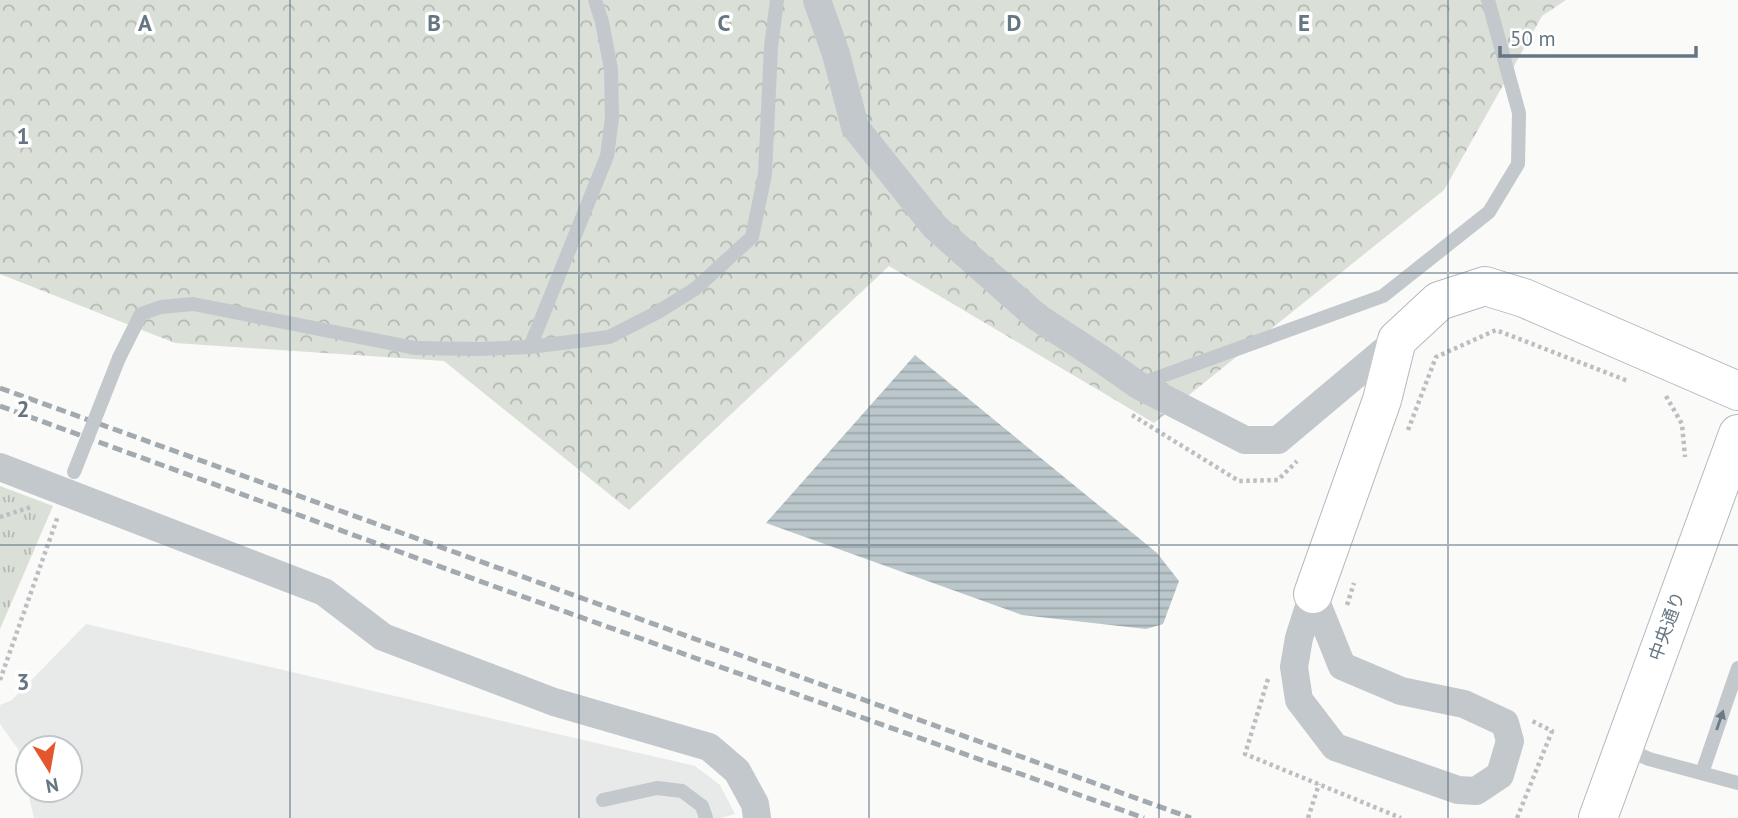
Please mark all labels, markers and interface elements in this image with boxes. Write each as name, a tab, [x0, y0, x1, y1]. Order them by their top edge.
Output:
text: A	[138, 8, 152, 37]
text: B	[427, 8, 441, 37]
text: C	[718, 8, 731, 37]
text: D	[1007, 8, 1021, 37]
text: E	[1298, 8, 1310, 37]
scale bar	[1500, 14, 1696, 58]
text: 50 m	[1510, 25, 1556, 52]
text: 1	[16, 121, 30, 150]
text: 2	[16, 394, 30, 423]
street label: 中央通り	[1643, 588, 1690, 664]
text: 3	[16, 667, 30, 696]
one-way arrow	[1715, 710, 1726, 731]
north arrow	[14, 734, 84, 804]
text: N	[44, 773, 61, 799]

